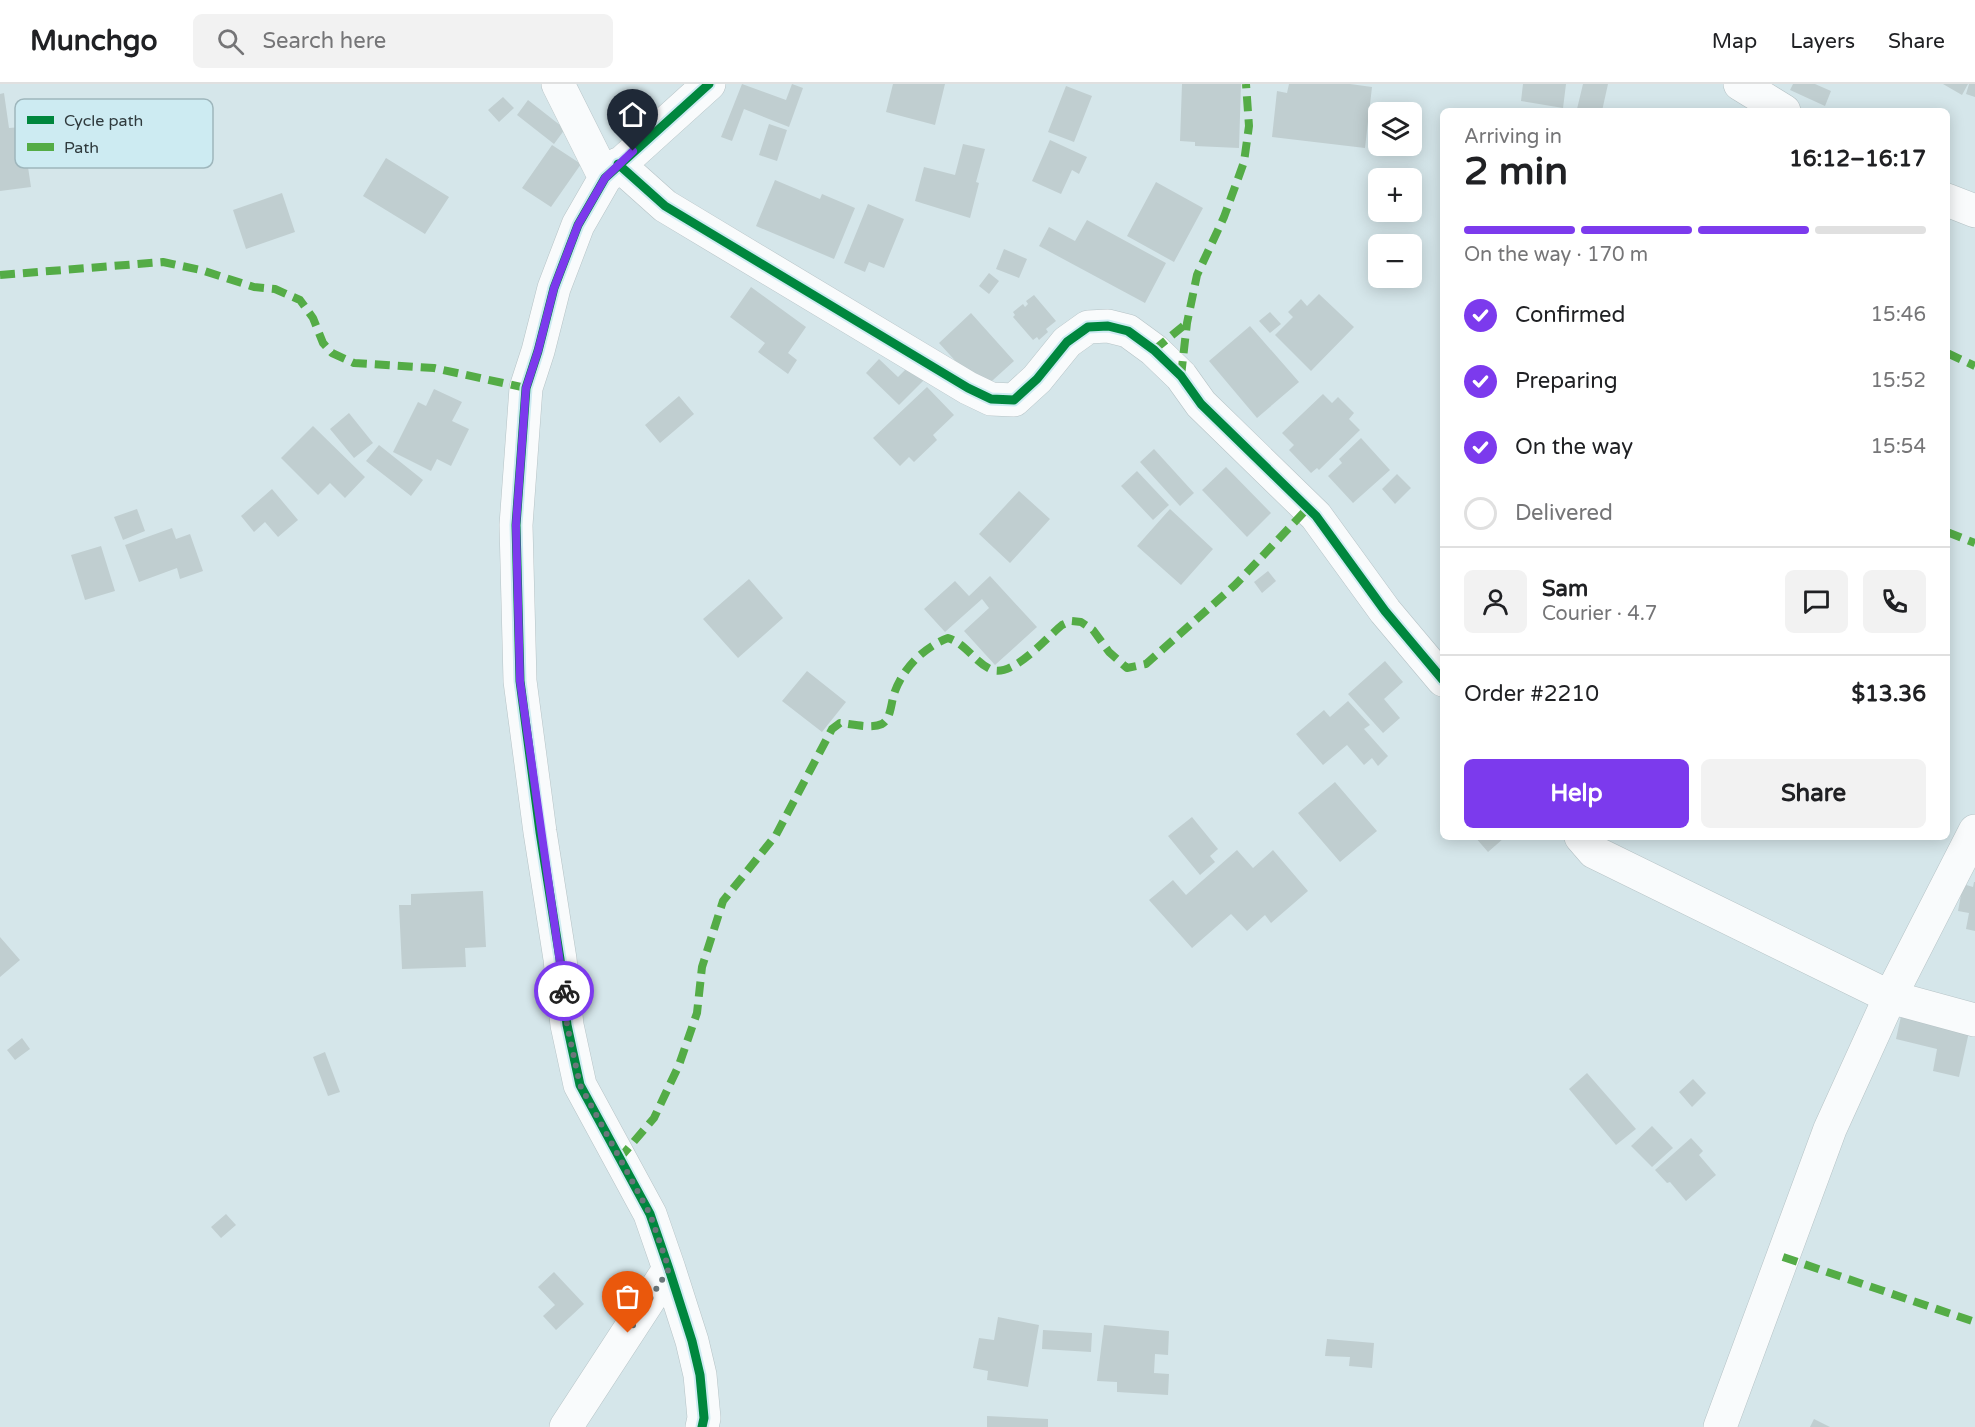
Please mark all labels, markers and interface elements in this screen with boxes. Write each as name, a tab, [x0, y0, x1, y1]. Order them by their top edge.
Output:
search box	[193, 14, 613, 68]
text: Munchgo	[30, 24, 157, 58]
icon: search	[214, 25, 247, 58]
text: Search here	[262, 28, 386, 54]
text: Map	[1712, 29, 1757, 54]
text: Layers	[1790, 29, 1855, 54]
text: Share	[1888, 29, 1945, 54]
pin	[607, 89, 658, 151]
icon: home	[616, 98, 649, 131]
legend	[15, 99, 213, 168]
map controls	[1368, 102, 1422, 288]
button: layers	[1368, 102, 1422, 156]
text: Cycle path	[64, 111, 143, 131]
text: Arriving in	[1464, 125, 1562, 149]
text: Path	[64, 138, 99, 158]
text: 16:12–16:17	[1789, 146, 1926, 172]
text: 2 min	[1464, 148, 1568, 195]
button: +	[1368, 168, 1422, 222]
button: −	[1368, 234, 1422, 288]
text: On the way · 170 m	[1464, 243, 1648, 267]
icon: check	[1464, 299, 1497, 332]
text: Confirmed	[1515, 302, 1625, 328]
text: 15:46	[1871, 303, 1926, 327]
icon: check	[1464, 365, 1497, 398]
text: Preparing	[1515, 368, 1618, 394]
text: 15:52	[1871, 369, 1926, 393]
icon: check	[1464, 431, 1497, 464]
text: On the way	[1515, 434, 1633, 460]
text: 15:54	[1871, 435, 1926, 459]
text: Delivered	[1515, 500, 1613, 526]
button: person	[1464, 570, 1527, 633]
button: chat	[1785, 570, 1848, 633]
button: phone	[1863, 570, 1926, 633]
text: Sam	[1542, 576, 1588, 602]
text: Courier · 4.7	[1542, 602, 1657, 626]
text: Order #2210	[1464, 681, 1599, 707]
text: $13.36	[1851, 681, 1926, 707]
button: Help	[1464, 759, 1689, 828]
button: Share	[1701, 759, 1926, 828]
courier	[534, 961, 594, 1021]
icon: bike	[548, 975, 581, 1008]
pin	[602, 1271, 653, 1333]
icon: bag	[611, 1280, 644, 1313]

